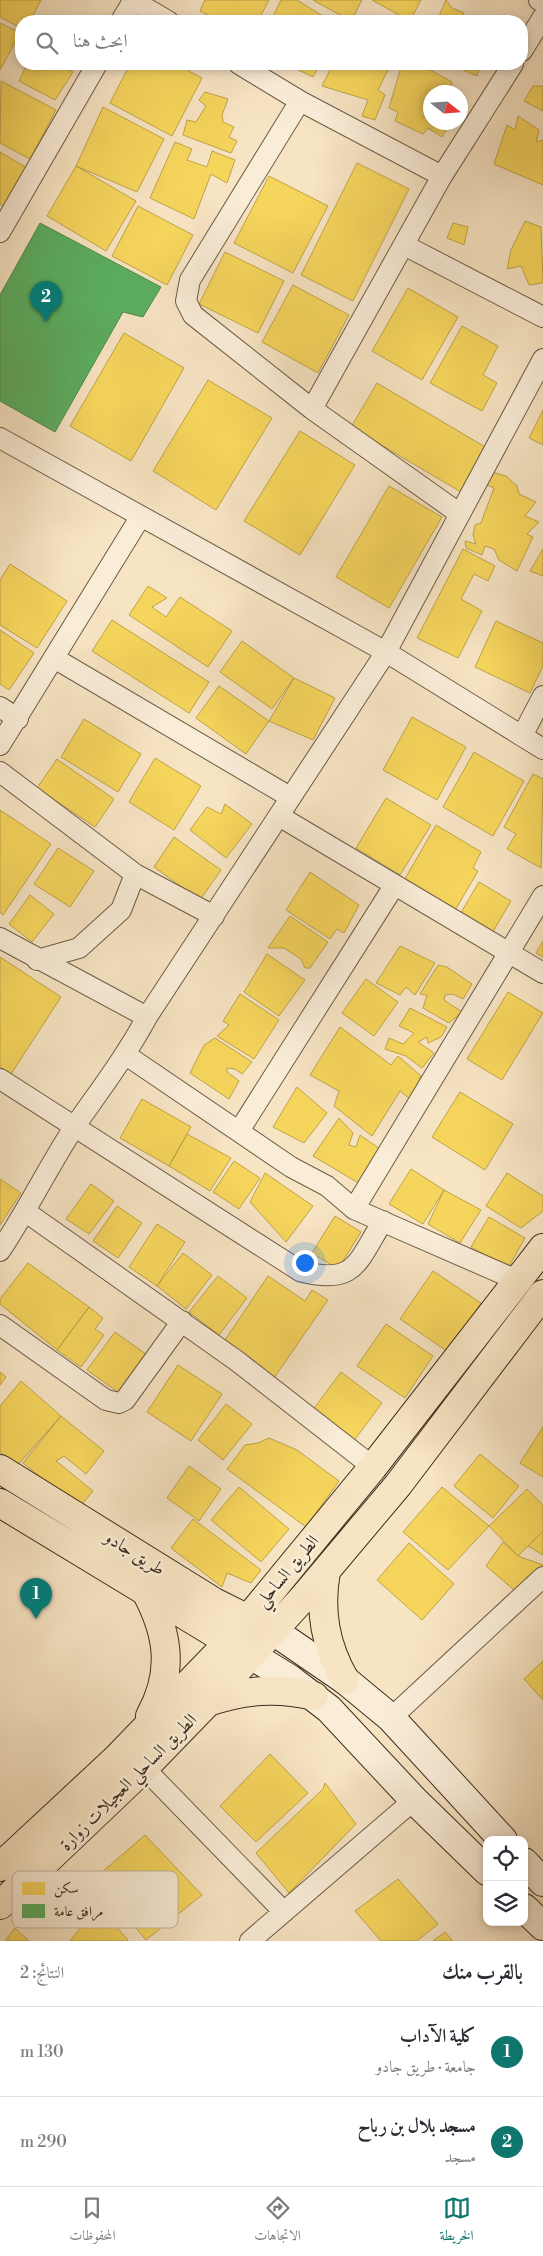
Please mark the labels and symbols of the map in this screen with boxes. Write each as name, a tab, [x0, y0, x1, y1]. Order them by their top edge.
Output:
north arrow	[423, 85, 468, 130]
pin: 2	[30, 281, 62, 322]
your location	[292, 1250, 318, 1276]
street label: طريق جادو	[99, 1525, 169, 1581]
street label: الطريق الساحلي	[250, 1530, 328, 1616]
pin: 1	[20, 1578, 52, 1619]
street label: الطريق الساحلي العجيلات زوارة	[55, 1709, 206, 1860]
legend	[12, 1871, 178, 1928]
text: سكن	[54, 1880, 79, 1898]
text: مرافق عامة	[54, 1903, 104, 1921]

